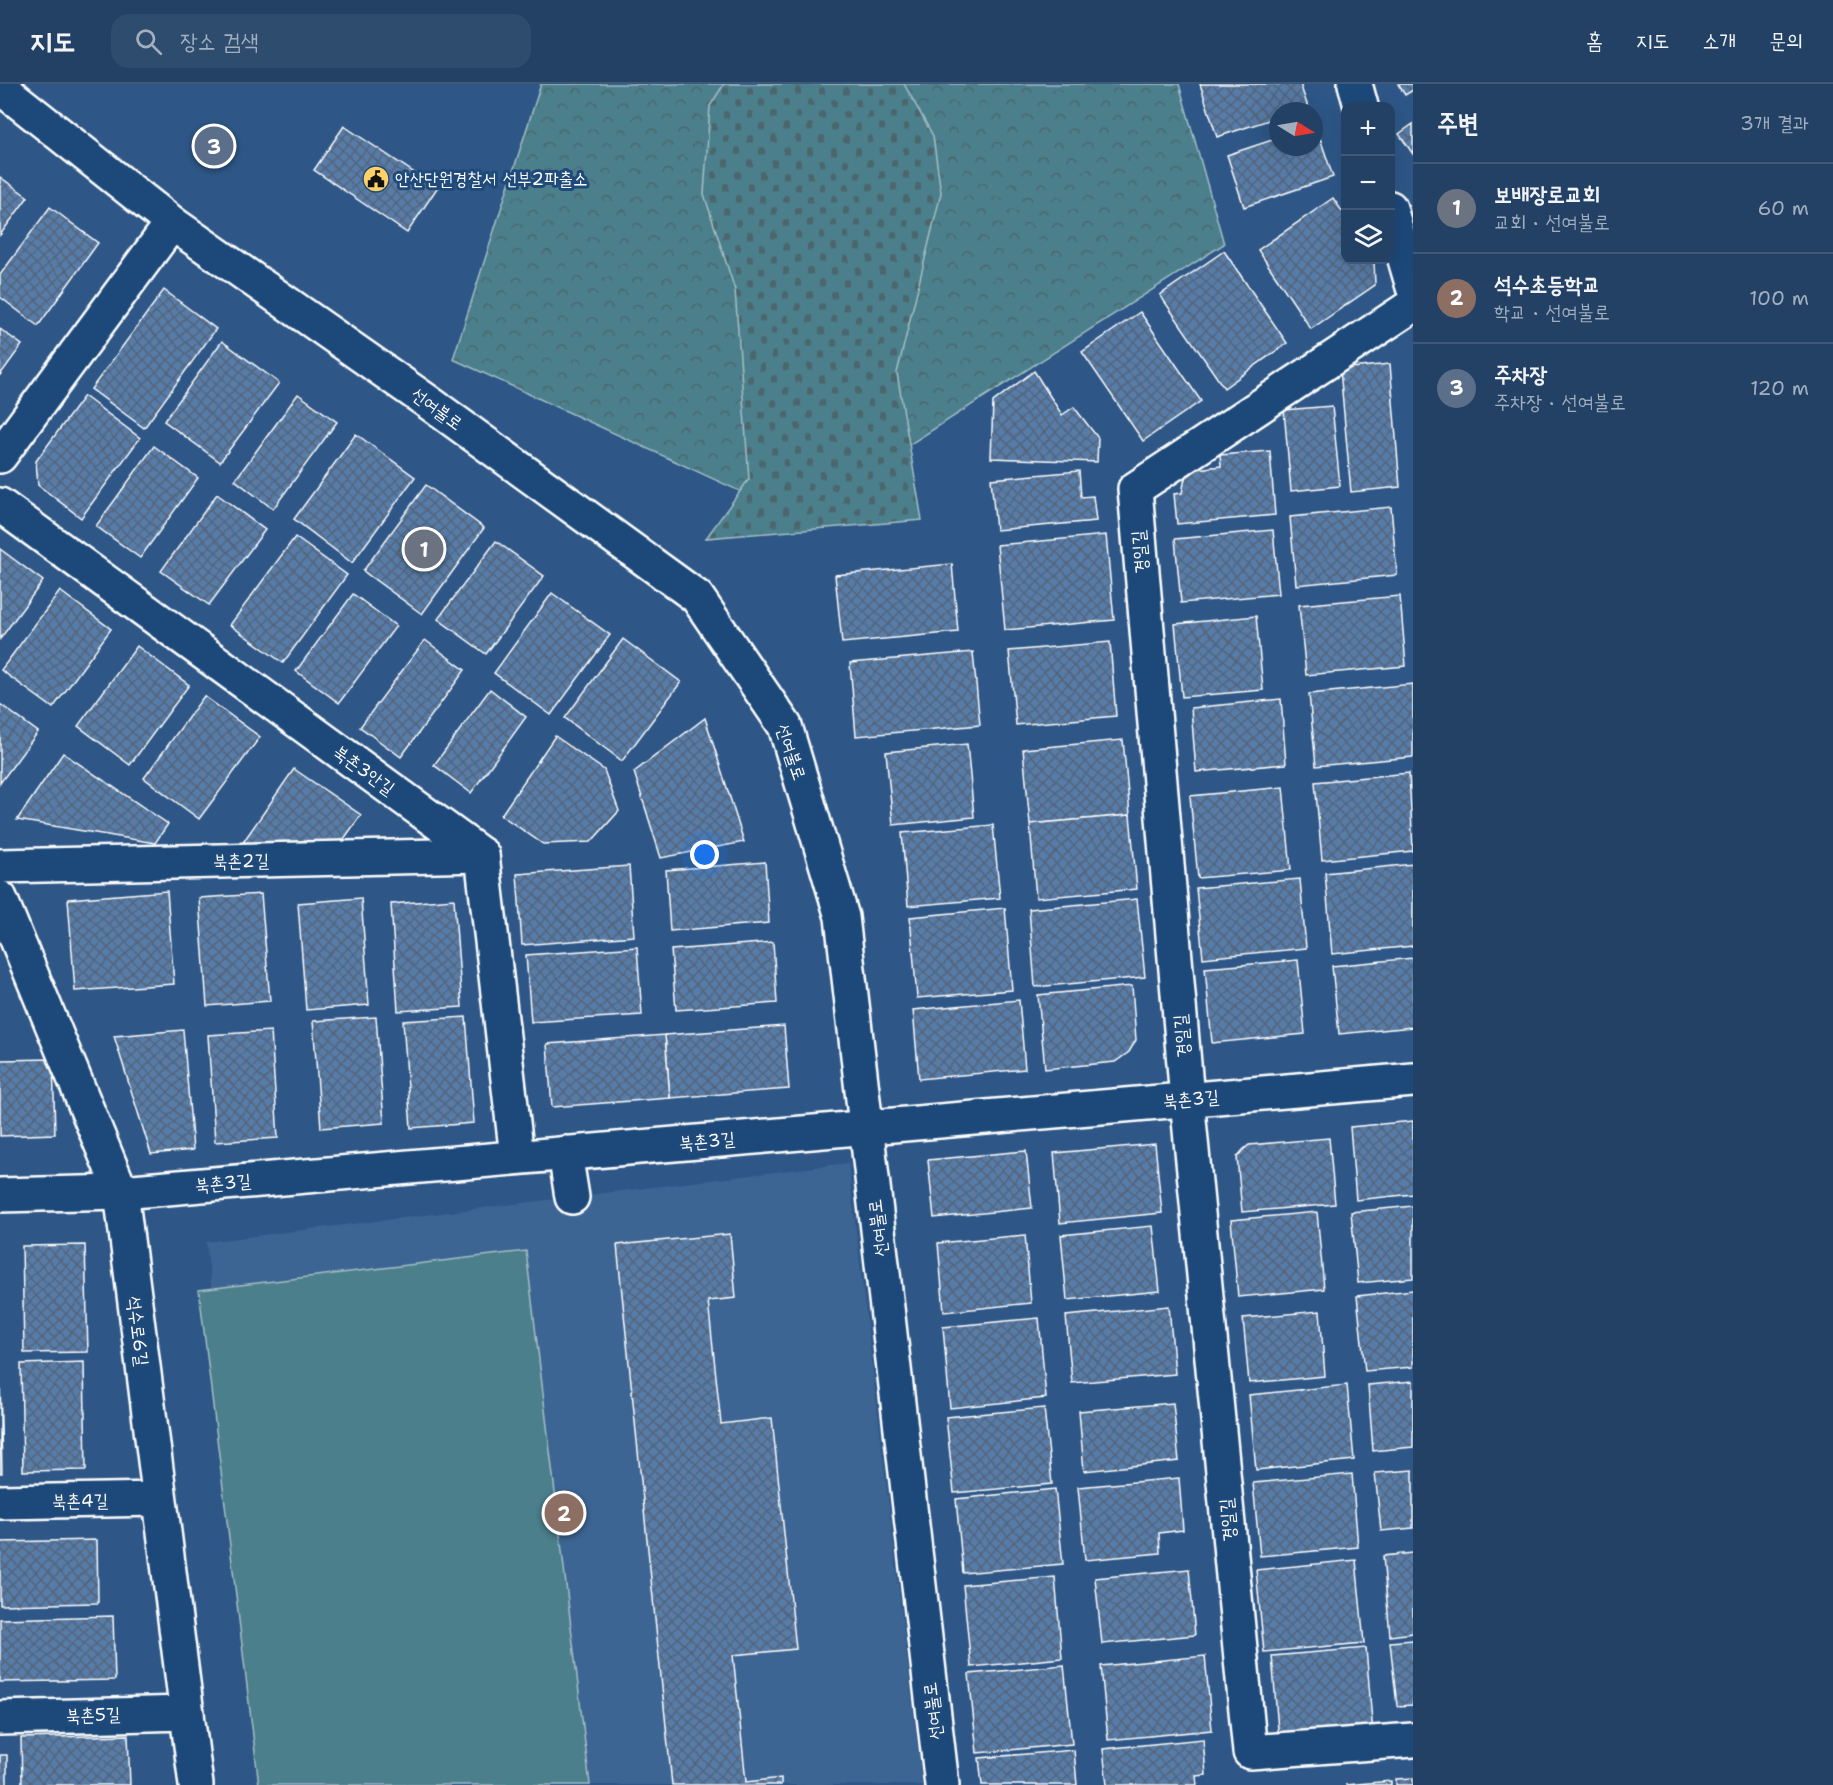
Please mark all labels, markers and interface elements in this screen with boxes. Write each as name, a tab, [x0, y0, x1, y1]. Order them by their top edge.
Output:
search box	[111, 14, 531, 68]
text: 지도	[30, 22, 75, 60]
icon: search	[132, 25, 165, 58]
text: 장소 검색	[180, 27, 258, 56]
text: 홈	[1586, 27, 1603, 55]
text: 지도	[1636, 27, 1669, 55]
text: 소개	[1702, 27, 1736, 55]
text: 문의	[1769, 27, 1803, 55]
north arrow	[1269, 102, 1323, 156]
map controls	[1341, 102, 1395, 264]
button: +	[1341, 102, 1395, 156]
text: 주변	[1437, 105, 1479, 140]
text: 3개 결과	[1740, 110, 1809, 136]
pin: 3	[194, 124, 234, 168]
button: −	[1341, 156, 1395, 210]
public building icon: 안산단원경찰서 선부2파출소	[361, 164, 391, 194]
place label: 안산단원경찰서 선부2파출소	[395, 167, 588, 191]
text: 보배장로교회	[1494, 180, 1600, 209]
text: 1	[1452, 195, 1461, 221]
text: 60 m	[1757, 195, 1809, 221]
text: 교회 · 선여불로	[1494, 209, 1610, 235]
button: layers	[1341, 210, 1395, 264]
text: 석수초등학교	[1494, 270, 1600, 299]
text: 2	[1450, 285, 1464, 311]
text: 100 m	[1749, 285, 1809, 311]
text: 학교 · 선여불로	[1494, 299, 1610, 325]
text: 주차장	[1494, 360, 1547, 389]
text: 3	[1450, 375, 1464, 401]
text: 120 m	[1750, 375, 1809, 401]
street label: 선여불로	[407, 382, 467, 436]
text: 주차장 · 선여불로	[1494, 389, 1626, 415]
pin: 1	[404, 526, 444, 572]
street label: 경일길	[1126, 529, 1154, 575]
street label: 선여불로	[770, 721, 812, 783]
street label: 북촌3안길	[328, 740, 400, 801]
your location	[690, 840, 719, 869]
street label: 북촌2길	[213, 849, 270, 873]
street label: 경일길	[1168, 1013, 1196, 1059]
street label: 북촌3길	[1162, 1085, 1220, 1113]
street label: 북촌3길	[678, 1127, 736, 1155]
street label: 북촌3길	[194, 1169, 252, 1197]
street label: 선여불로	[863, 1198, 893, 1258]
street label: 석수로6길	[122, 1295, 154, 1368]
street label: 북촌4길	[52, 1489, 109, 1513]
pin: 2	[544, 1490, 584, 1536]
street label: 경일길	[1214, 1497, 1242, 1543]
street label: 선여불로	[918, 1681, 948, 1741]
street label: 북촌5길	[65, 1702, 121, 1728]

